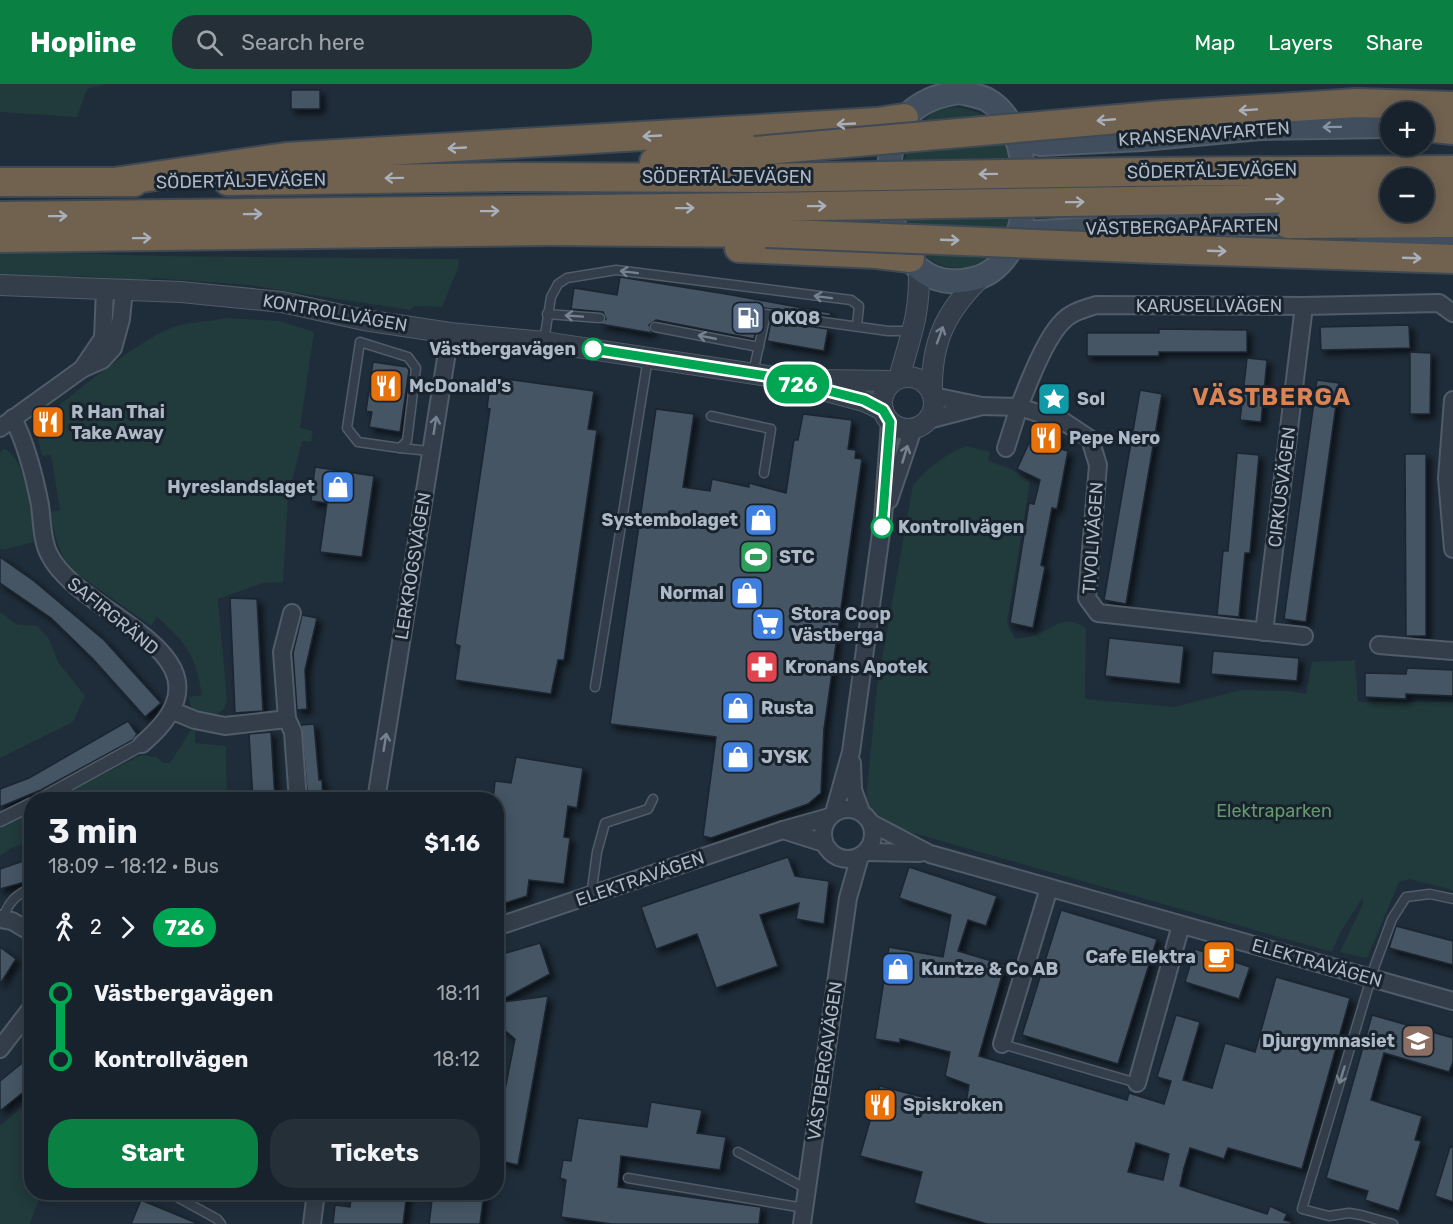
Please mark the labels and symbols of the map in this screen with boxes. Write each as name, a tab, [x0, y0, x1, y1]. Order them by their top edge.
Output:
one-way arrow	[1238, 104, 1258, 115]
one-way arrow	[1096, 115, 1116, 126]
street label: KRANSENAVFARTEN	[1117, 117, 1291, 151]
one-way arrow	[837, 119, 857, 130]
one-way arrow	[1323, 121, 1343, 133]
one-way arrow	[642, 131, 662, 142]
one-way arrow	[447, 142, 467, 153]
street label: SÖDERTÄLJEVÄGEN	[1127, 159, 1297, 183]
street label: SÖDERTÄLJEVÄGEN	[642, 166, 812, 188]
one-way arrow	[978, 168, 998, 180]
street label: SÖDERTÄLJEVÄGEN	[156, 169, 326, 193]
one-way arrow	[384, 173, 404, 184]
one-way arrow	[1264, 193, 1284, 205]
one-way arrow	[1064, 196, 1084, 208]
one-way arrow	[806, 200, 826, 212]
one-way arrow	[675, 202, 695, 214]
one-way arrow	[480, 206, 500, 217]
one-way arrow	[243, 208, 263, 220]
one-way arrow	[48, 210, 68, 222]
street label: VÄSTBERGAPÅFARTEN	[1085, 214, 1279, 240]
one-way arrow	[132, 232, 152, 244]
one-way arrow	[940, 234, 960, 245]
one-way arrow	[1207, 246, 1227, 257]
one-way arrow	[1402, 252, 1422, 263]
one-way arrow	[620, 266, 640, 277]
street label: KONTROLLVÄGEN	[261, 289, 409, 337]
one-way arrow	[813, 291, 833, 302]
street label: KARUSELLVÄGEN	[1136, 295, 1282, 317]
fuel station icon: OKQ8	[730, 300, 766, 336]
place label: OKQ8	[771, 307, 820, 329]
one-way arrow	[564, 310, 584, 321]
one-way arrow	[936, 326, 947, 345]
one-way arrow	[698, 331, 717, 342]
place label: Västbergavägen	[429, 338, 576, 360]
marker: Västbergavägen	[582, 338, 604, 360]
line badge: 726	[764, 364, 832, 404]
restaurant icon: McDonald's	[368, 368, 404, 404]
place label: McDonald's	[409, 375, 511, 397]
place icon: Sol	[1036, 381, 1072, 417]
district label: VÄSTBERGA	[1192, 383, 1352, 411]
place label: Sol	[1077, 388, 1105, 410]
place label: R Han Thai Take Away	[71, 401, 165, 444]
restaurant icon: R Han Thai Take Away	[30, 404, 66, 440]
one-way arrow	[429, 415, 440, 435]
restaurant icon: Pepe Nero	[1028, 420, 1064, 456]
street label: CIRKUSVÄGEN	[1264, 425, 1300, 549]
place label: Pepe Nero	[1069, 427, 1160, 449]
one-way arrow	[900, 445, 911, 464]
shop icon: Hyreslandslaget	[320, 469, 356, 505]
place label: Hyreslandslaget	[167, 476, 315, 498]
street label: TIVOLIVÄGEN	[1078, 481, 1108, 595]
street label: LERKROGSVÄGEN	[390, 491, 436, 641]
shop icon: Systembolaget	[743, 502, 779, 538]
place label: Systembolaget	[602, 509, 738, 531]
marker: Kontrollvägen	[871, 516, 893, 538]
place label: Kontrollvägen	[898, 516, 1024, 538]
sports icon: STC	[738, 539, 774, 575]
place label: STC	[779, 546, 815, 568]
street label: SAFIRGRÄND	[63, 572, 163, 660]
shop icon: Normal	[729, 575, 765, 611]
place label: Normal	[660, 582, 724, 604]
place label: Stora Coop Västberga	[791, 603, 891, 646]
supermarket icon: Stora Coop Västberga	[750, 606, 786, 642]
pharmacy icon: Kronans Apotek	[744, 649, 780, 685]
place label: Kronans Apotek	[785, 656, 928, 678]
shop icon: Rusta	[720, 690, 756, 726]
place label: Rusta	[761, 697, 814, 719]
one-way arrow	[380, 732, 391, 752]
shop icon: JYSK	[720, 739, 756, 775]
place label: JYSK	[761, 746, 809, 768]
park label: Elektraparken	[1216, 800, 1332, 822]
street label: ELEKTRAVÄGEN	[573, 847, 707, 911]
street label: ELEKTRAVÄGEN	[1249, 934, 1385, 992]
cafe icon: Cafe Elektra	[1201, 939, 1237, 975]
place label: Cafe Elektra	[1086, 946, 1196, 968]
shop icon: Kuntze & Co AB	[880, 951, 916, 987]
place label: Kuntze & Co AB	[921, 958, 1058, 980]
street label: VÄSTBERGAVÄGEN	[803, 980, 847, 1142]
school or university icon: Djurgymnasiet	[1400, 1023, 1436, 1059]
place label: Djurgymnasiet	[1262, 1030, 1395, 1052]
one-way arrow	[1336, 1065, 1347, 1084]
restaurant icon: Spiskroken	[862, 1087, 898, 1123]
place label: Spiskroken	[903, 1094, 1003, 1116]

